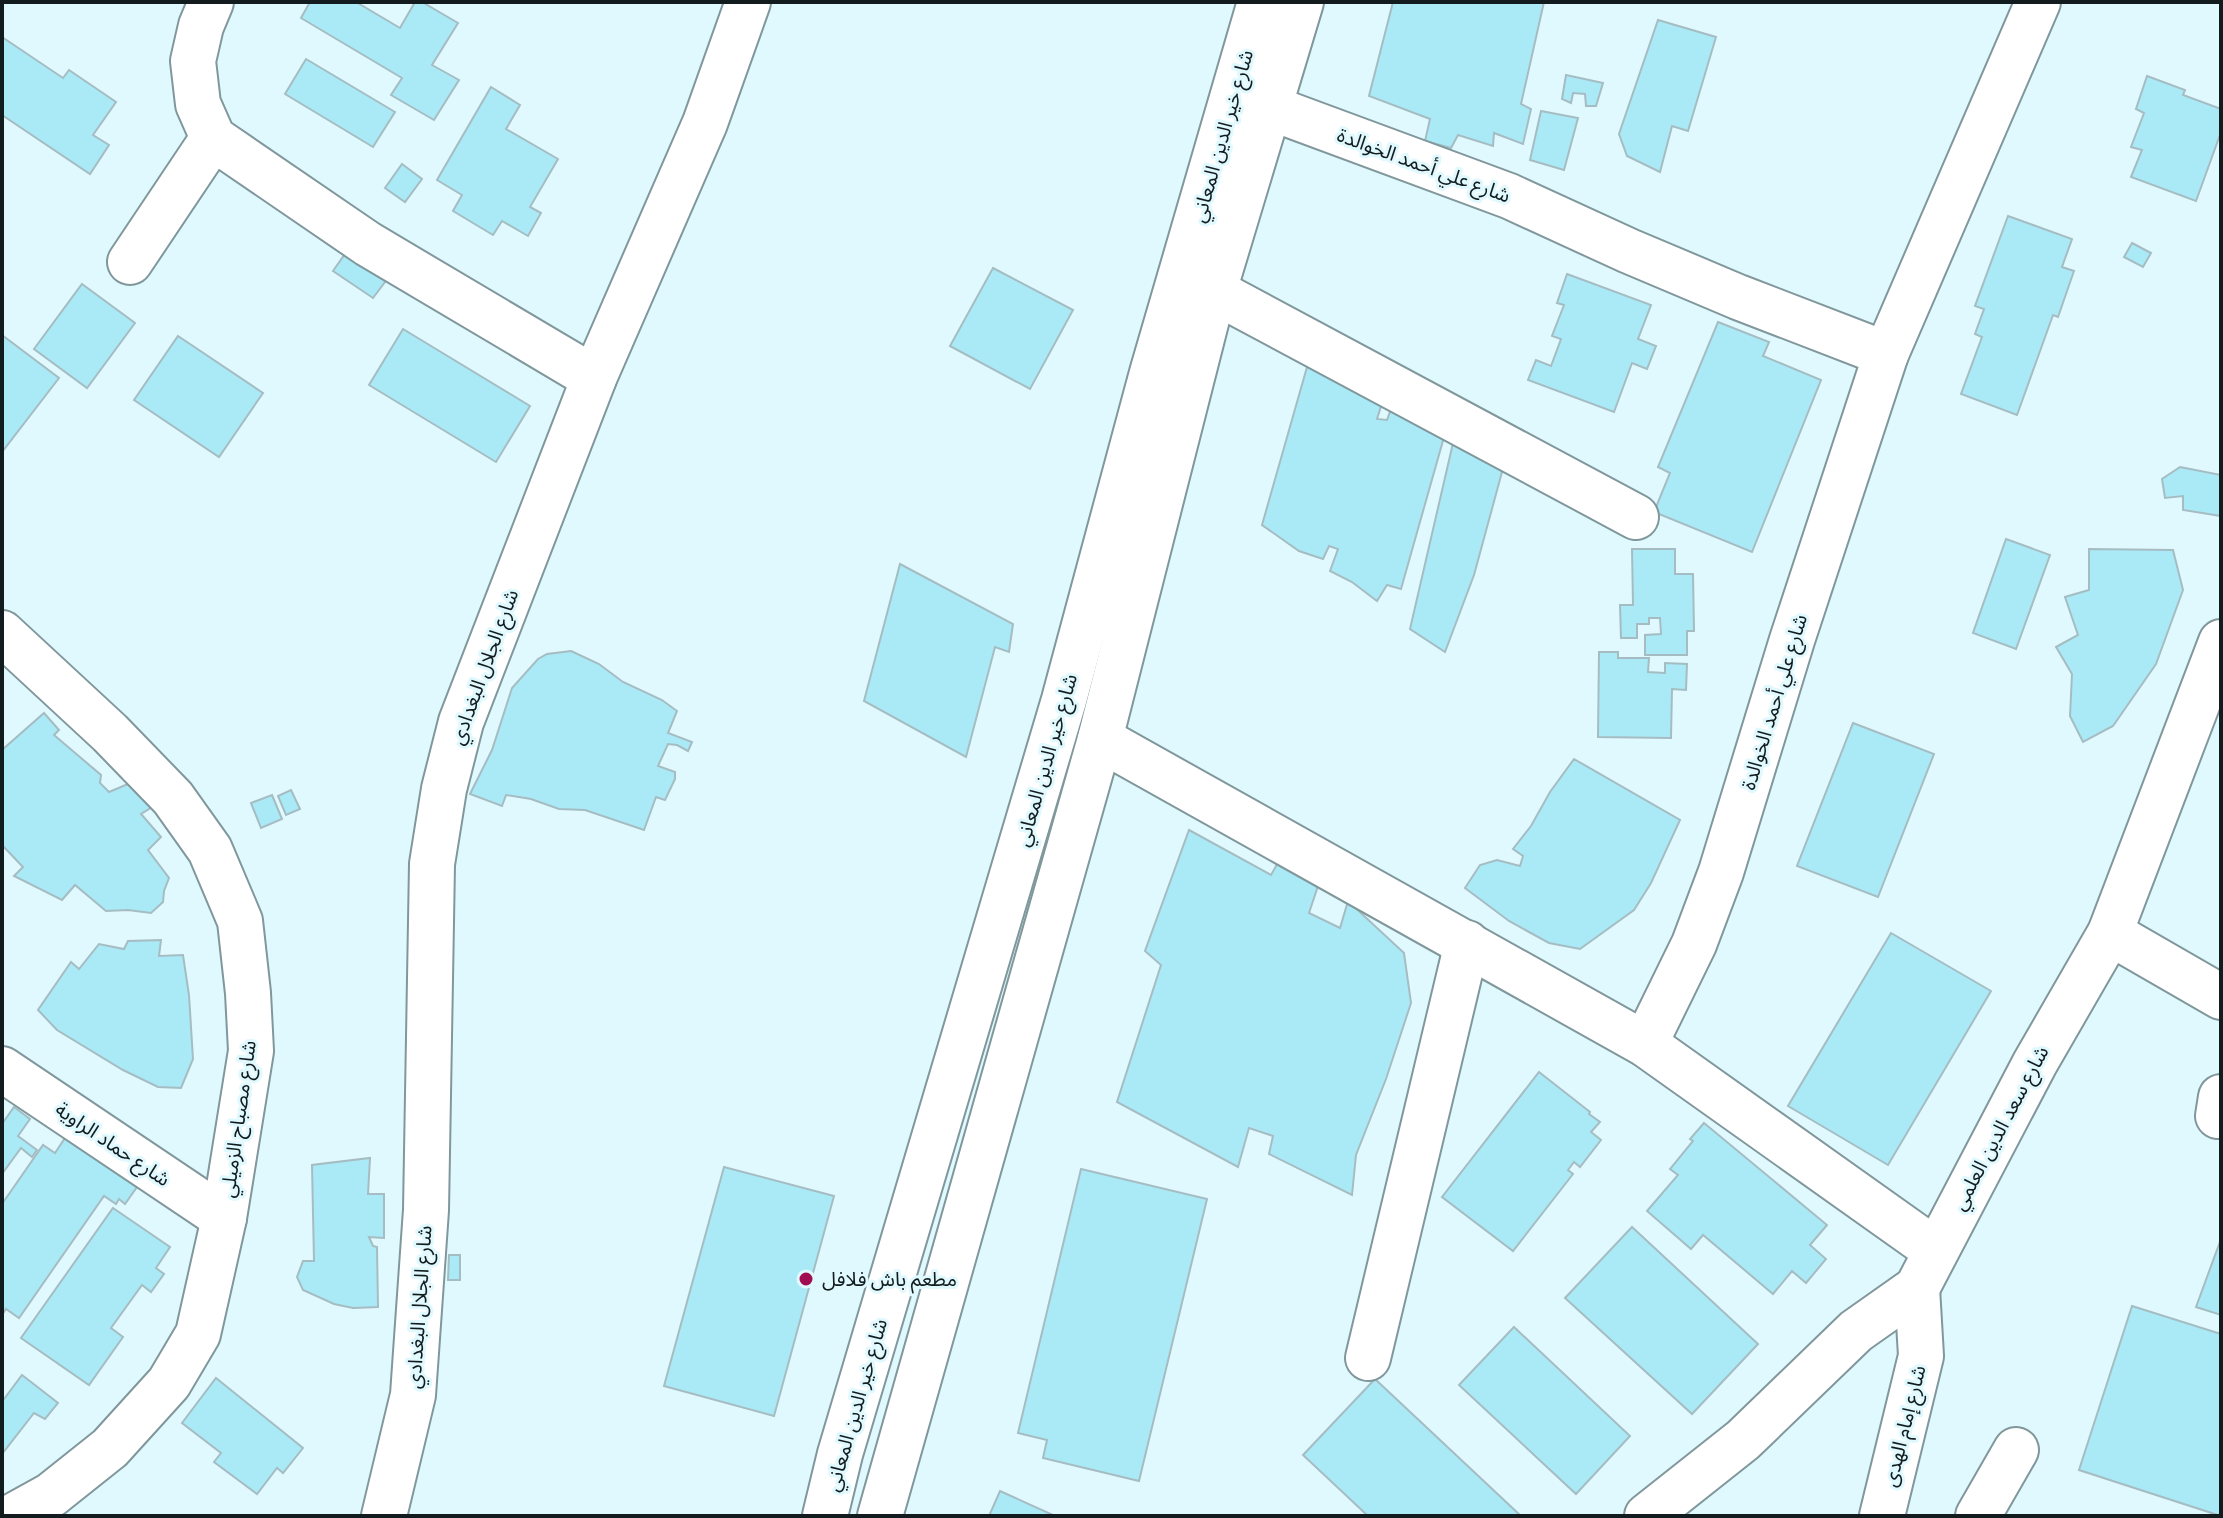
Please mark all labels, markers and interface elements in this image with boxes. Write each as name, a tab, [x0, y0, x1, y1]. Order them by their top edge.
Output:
street label: شارع خير الدين المعاني	[1182, 46, 1262, 226]
street label: شارع علي أحمد الخوالدة	[1333, 119, 1515, 211]
street label: شارع الجلال البغدادي	[441, 585, 527, 749]
street label: شارع علي أحمد الخوالدة	[1732, 610, 1816, 794]
street label: شارع خير الدين المعاني	[1006, 670, 1086, 850]
street label: شارع مصباح الزميلي	[211, 1038, 265, 1200]
street label: شارع سعد الدين العلمي	[1943, 1040, 2057, 1216]
street label: شارع حماد الراوية	[49, 1093, 177, 1194]
street label: شارع الجلال البغدادي	[397, 1224, 440, 1390]
place label: مطعم باش فلافل	[822, 1263, 957, 1294]
marker: مطعم باش فلافل	[797, 1270, 815, 1288]
street label: شارع خير الدين المعاني	[816, 1315, 896, 1495]
street label: شارع إمام الهدى	[1873, 1362, 1934, 1490]

